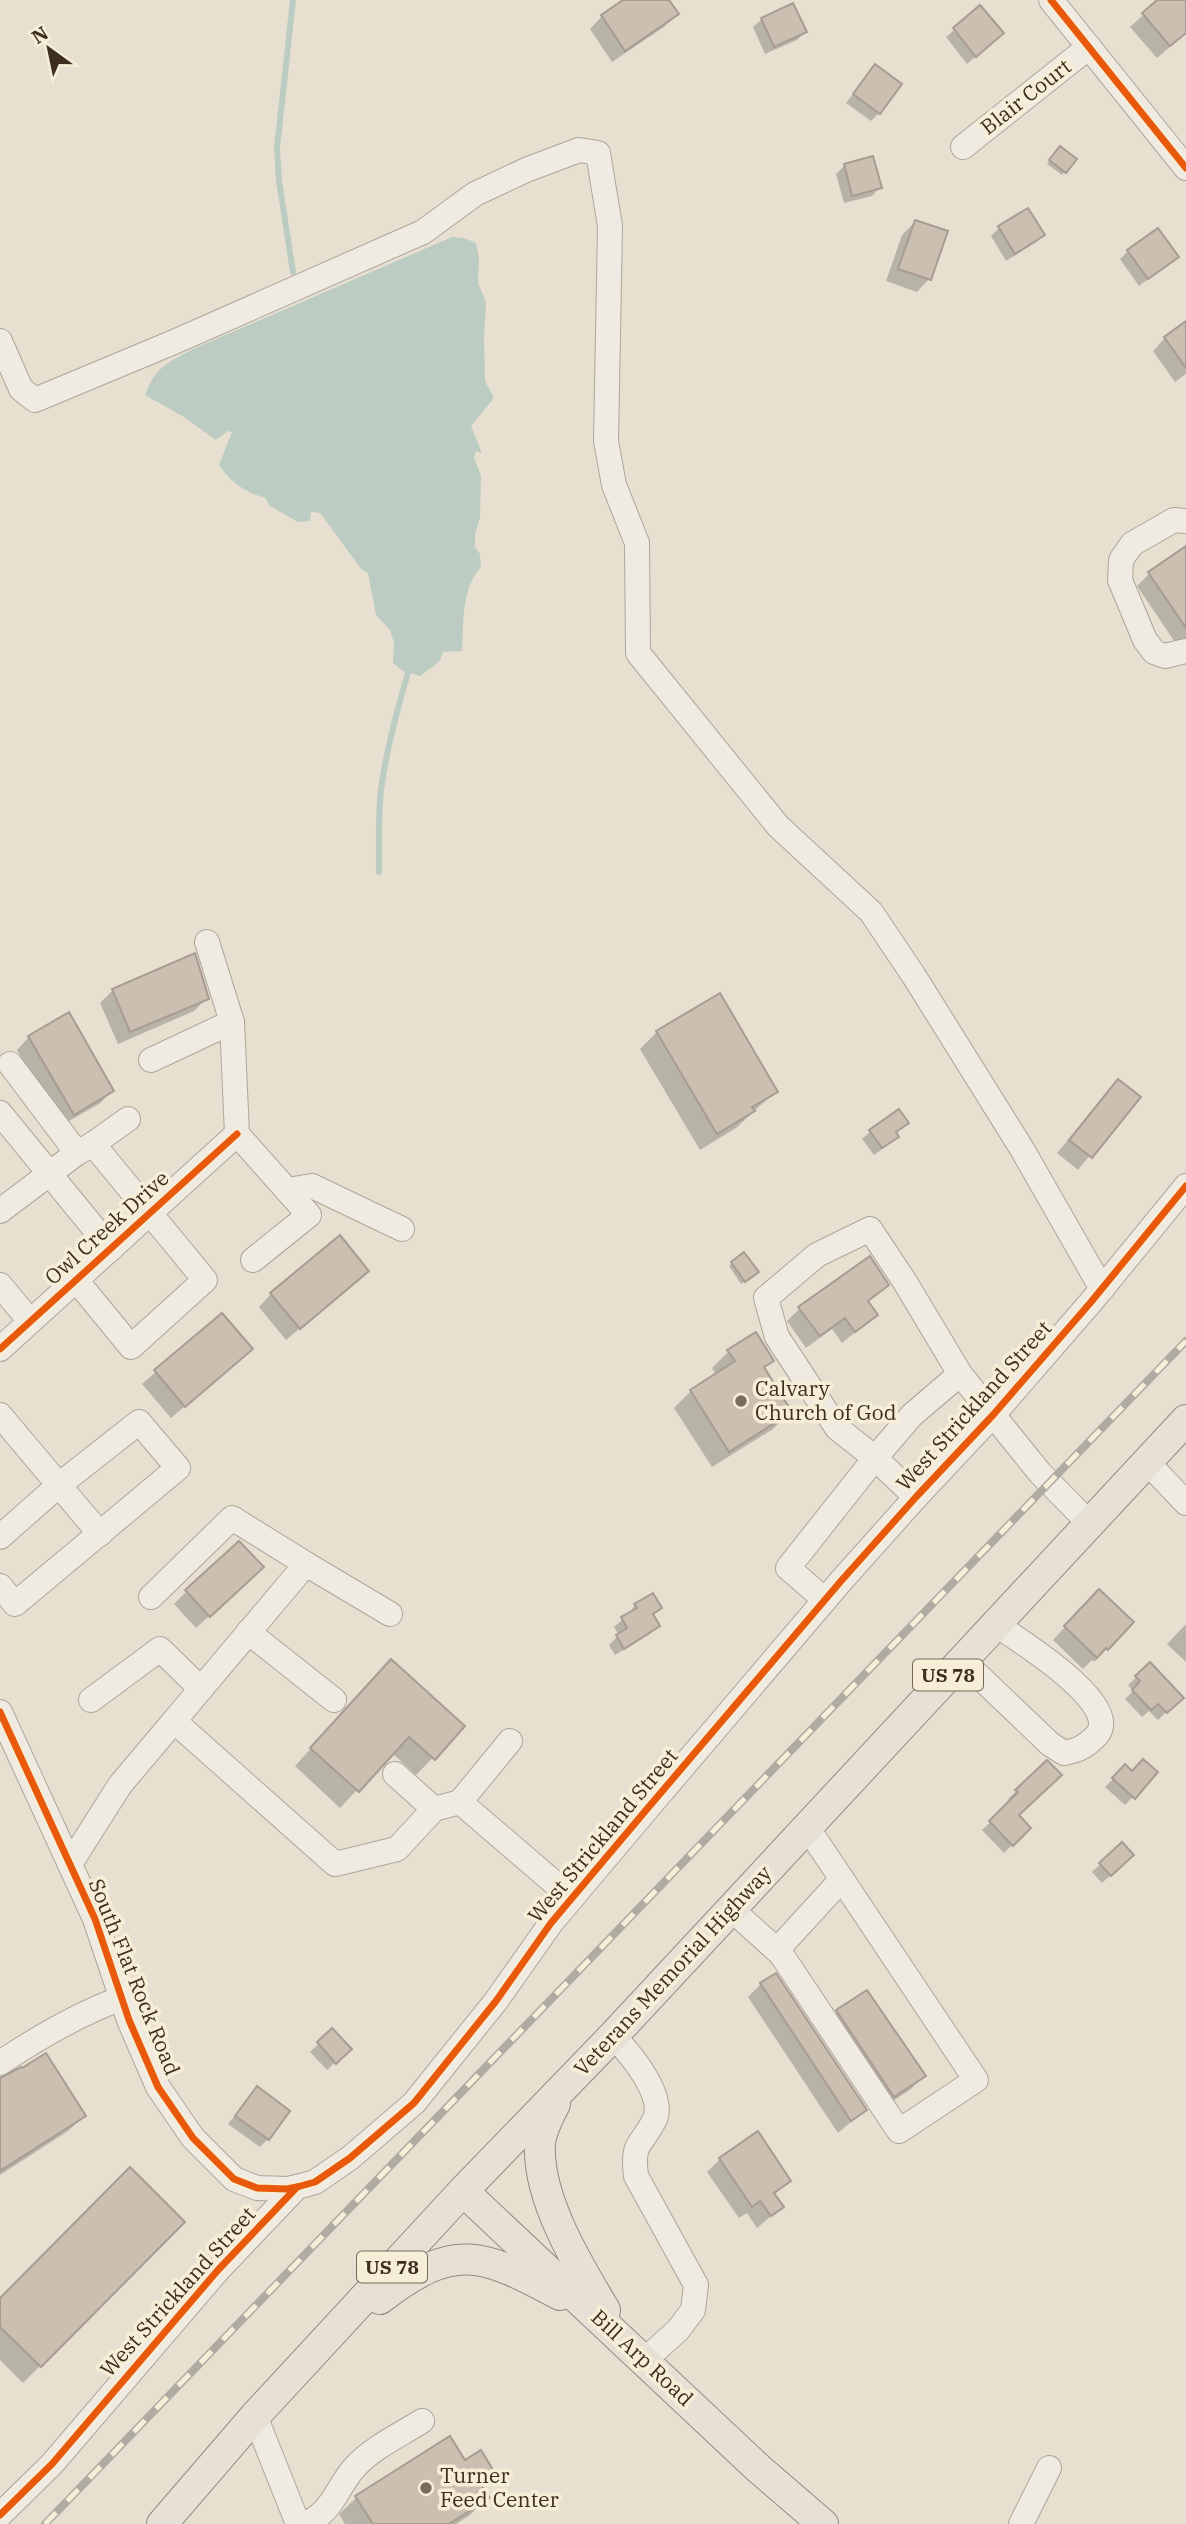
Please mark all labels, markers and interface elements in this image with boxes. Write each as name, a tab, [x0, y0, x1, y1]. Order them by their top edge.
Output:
north arrow	[14, 14, 84, 84]
text: N	[27, 21, 53, 49]
street label: Blair Court	[974, 52, 1076, 140]
street label: Owl Creek Drive	[38, 1164, 174, 1291]
street label: West Strickland Street	[889, 1314, 1057, 1496]
place label: Calvary Church of God	[755, 1374, 897, 1426]
marker: Calvary Church of God	[733, 1393, 749, 1409]
road number: US 78	[913, 1660, 983, 1690]
street label: West Strickland Street	[521, 1742, 684, 1928]
street label: Veterans Memorial Highway	[567, 1859, 778, 2082]
street label: South Flat Rock Road	[83, 1874, 187, 2079]
street label: West Strickland Street	[93, 2200, 261, 2382]
road number: US 78	[357, 2252, 427, 2282]
street label: Bill Arp Road	[586, 2303, 700, 2412]
place label: Turner Feed Center	[440, 2461, 559, 2513]
marker: Turner Feed Center	[418, 2480, 434, 2496]

